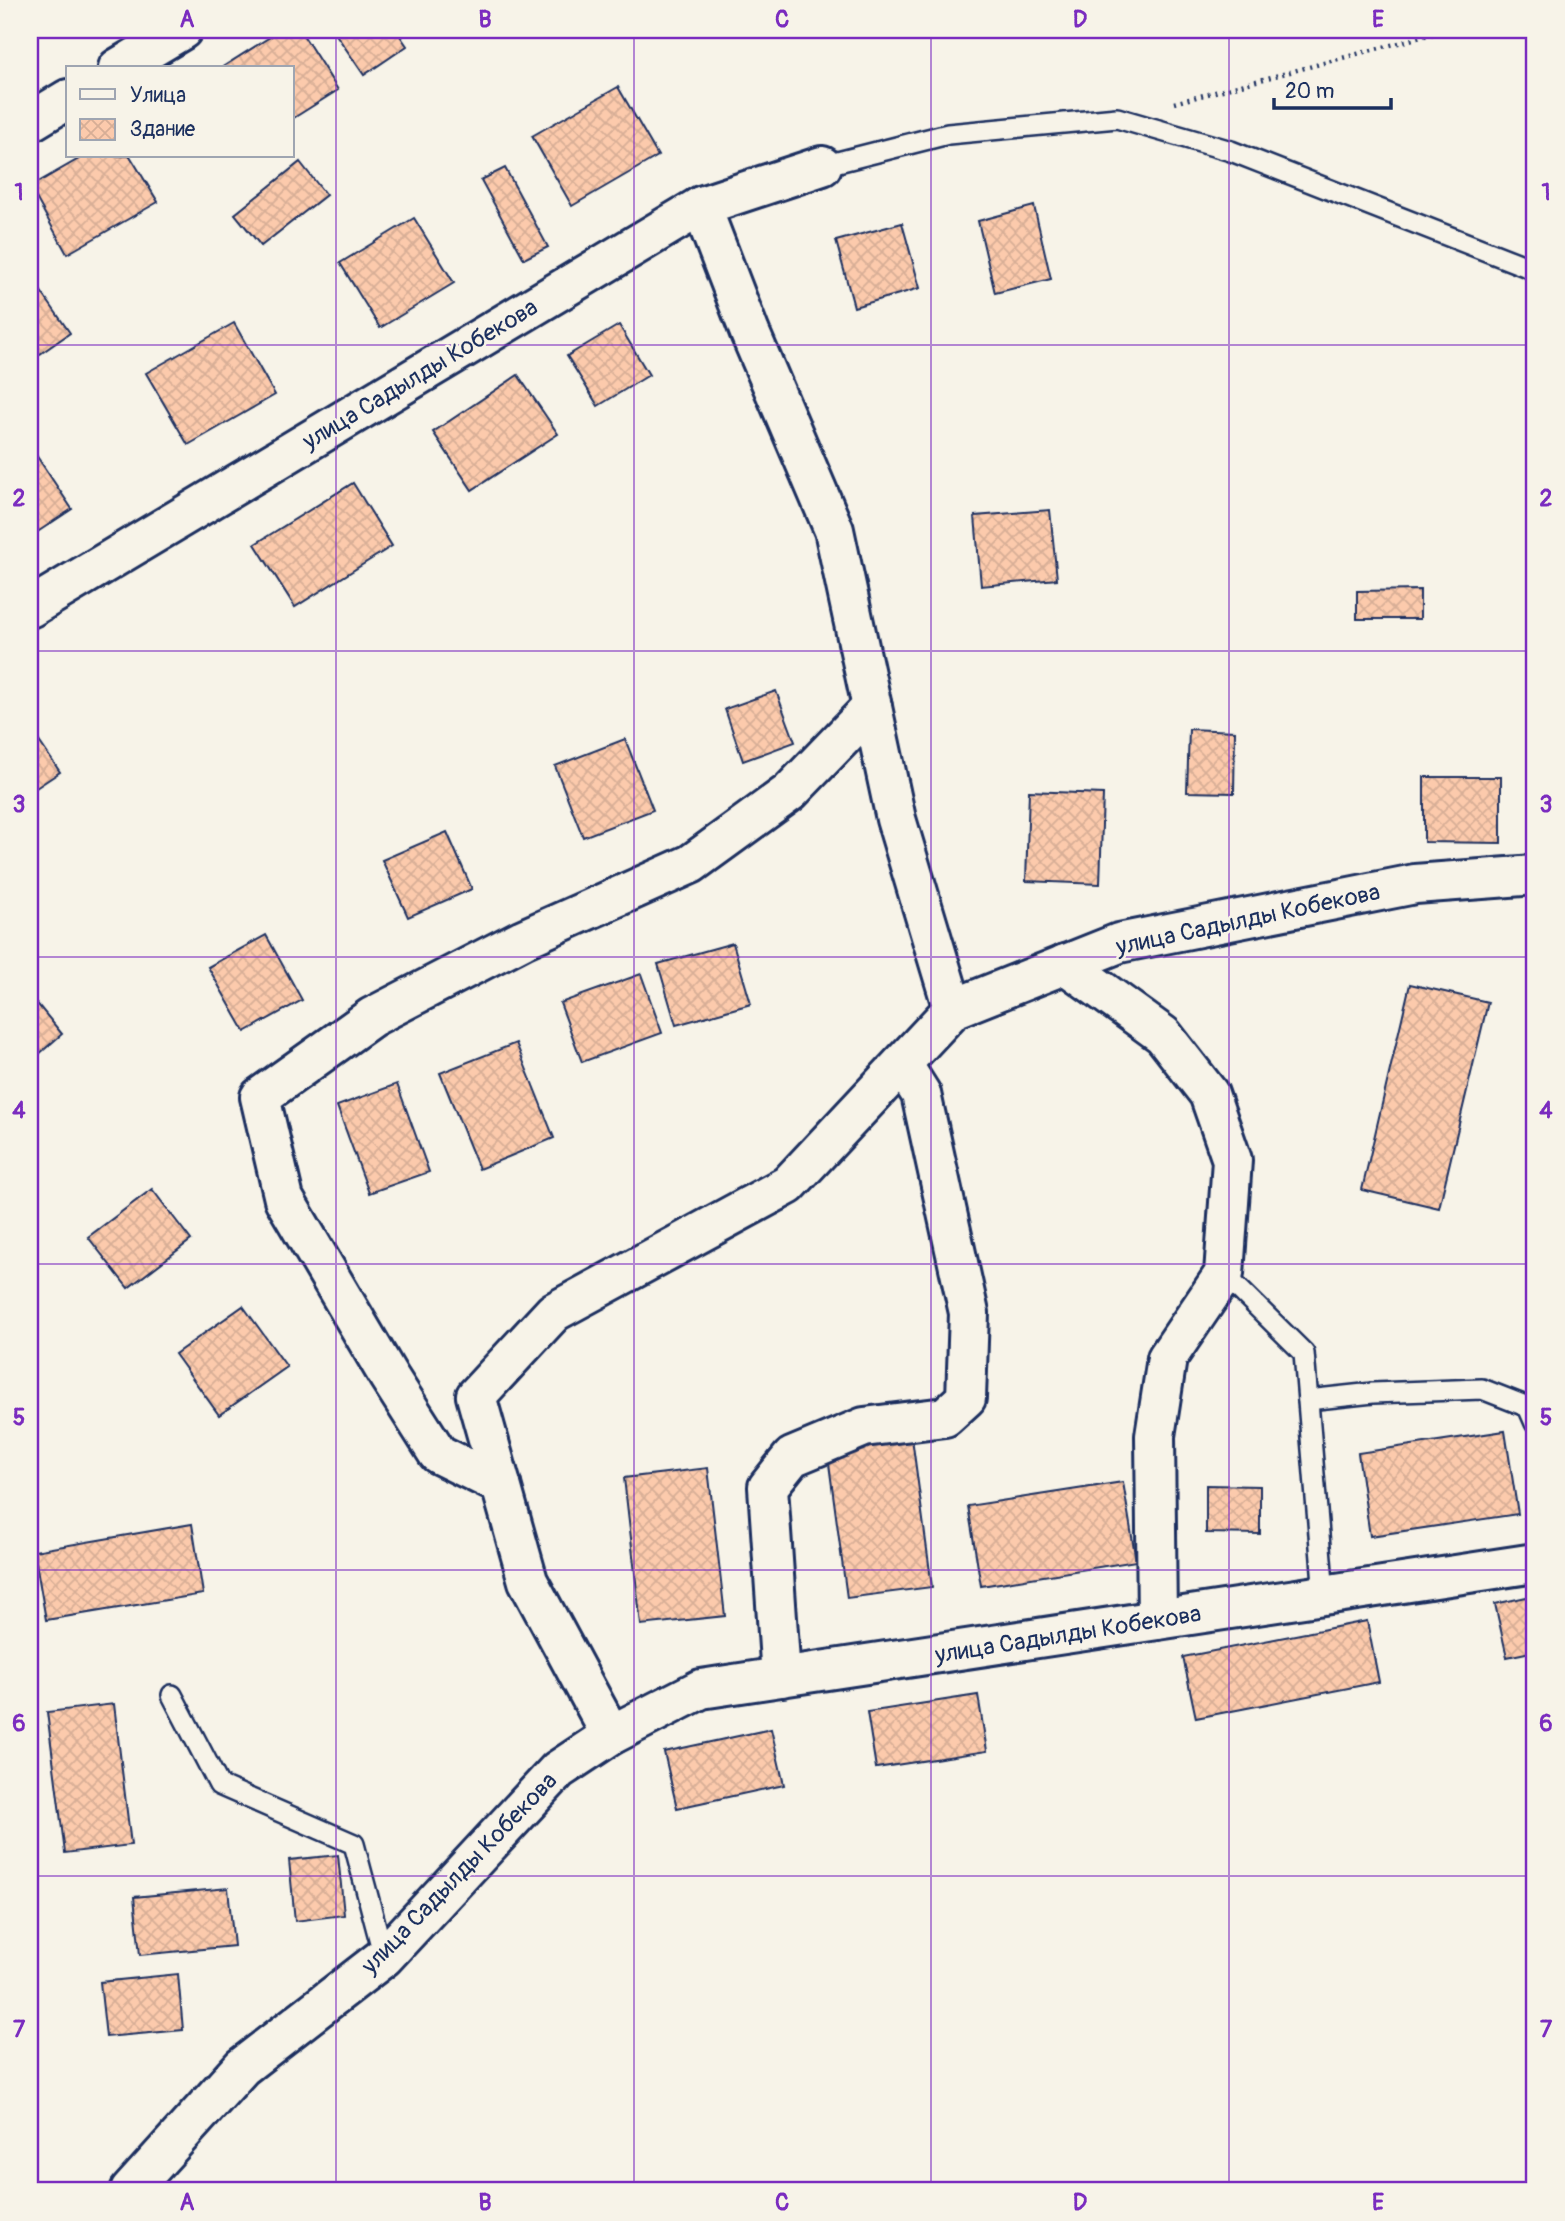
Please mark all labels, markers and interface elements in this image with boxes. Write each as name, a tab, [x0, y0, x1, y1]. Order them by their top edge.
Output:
text: A	[180, 5, 195, 34]
text: B	[478, 5, 492, 34]
text: C	[775, 5, 789, 34]
text: D	[1073, 5, 1087, 34]
text: E	[1372, 5, 1384, 34]
legend	[66, 66, 294, 158]
scale bar	[1274, 66, 1392, 110]
text: 20 m	[1285, 78, 1334, 105]
text: Улица	[130, 82, 186, 109]
text: Здание	[130, 116, 196, 143]
text: 1	[15, 178, 24, 207]
text: 1	[1542, 178, 1551, 207]
street label: улица Садылды Кобекова	[297, 293, 543, 457]
text: 2	[13, 484, 26, 513]
text: 2	[1540, 484, 1553, 513]
text: 3	[13, 790, 25, 819]
text: 3	[1540, 790, 1552, 819]
street label: улица Садылды Кобекова	[1113, 877, 1383, 962]
text: 4	[12, 1096, 26, 1125]
text: 4	[1539, 1096, 1553, 1125]
text: 5	[13, 1403, 25, 1432]
text: 5	[1540, 1403, 1552, 1432]
street label: улица Садылды Кобекова	[932, 1599, 1203, 1670]
text: 6	[12, 1709, 26, 1738]
text: 6	[1539, 1709, 1553, 1738]
street label: улица Садылды Кобекова	[355, 1767, 563, 1981]
text: 7	[13, 2015, 26, 2044]
text: 7	[1540, 2015, 1553, 2044]
text: A	[180, 2188, 195, 2217]
text: B	[478, 2188, 492, 2217]
text: C	[775, 2188, 789, 2217]
text: D	[1073, 2188, 1087, 2217]
text: E	[1372, 2188, 1384, 2217]

